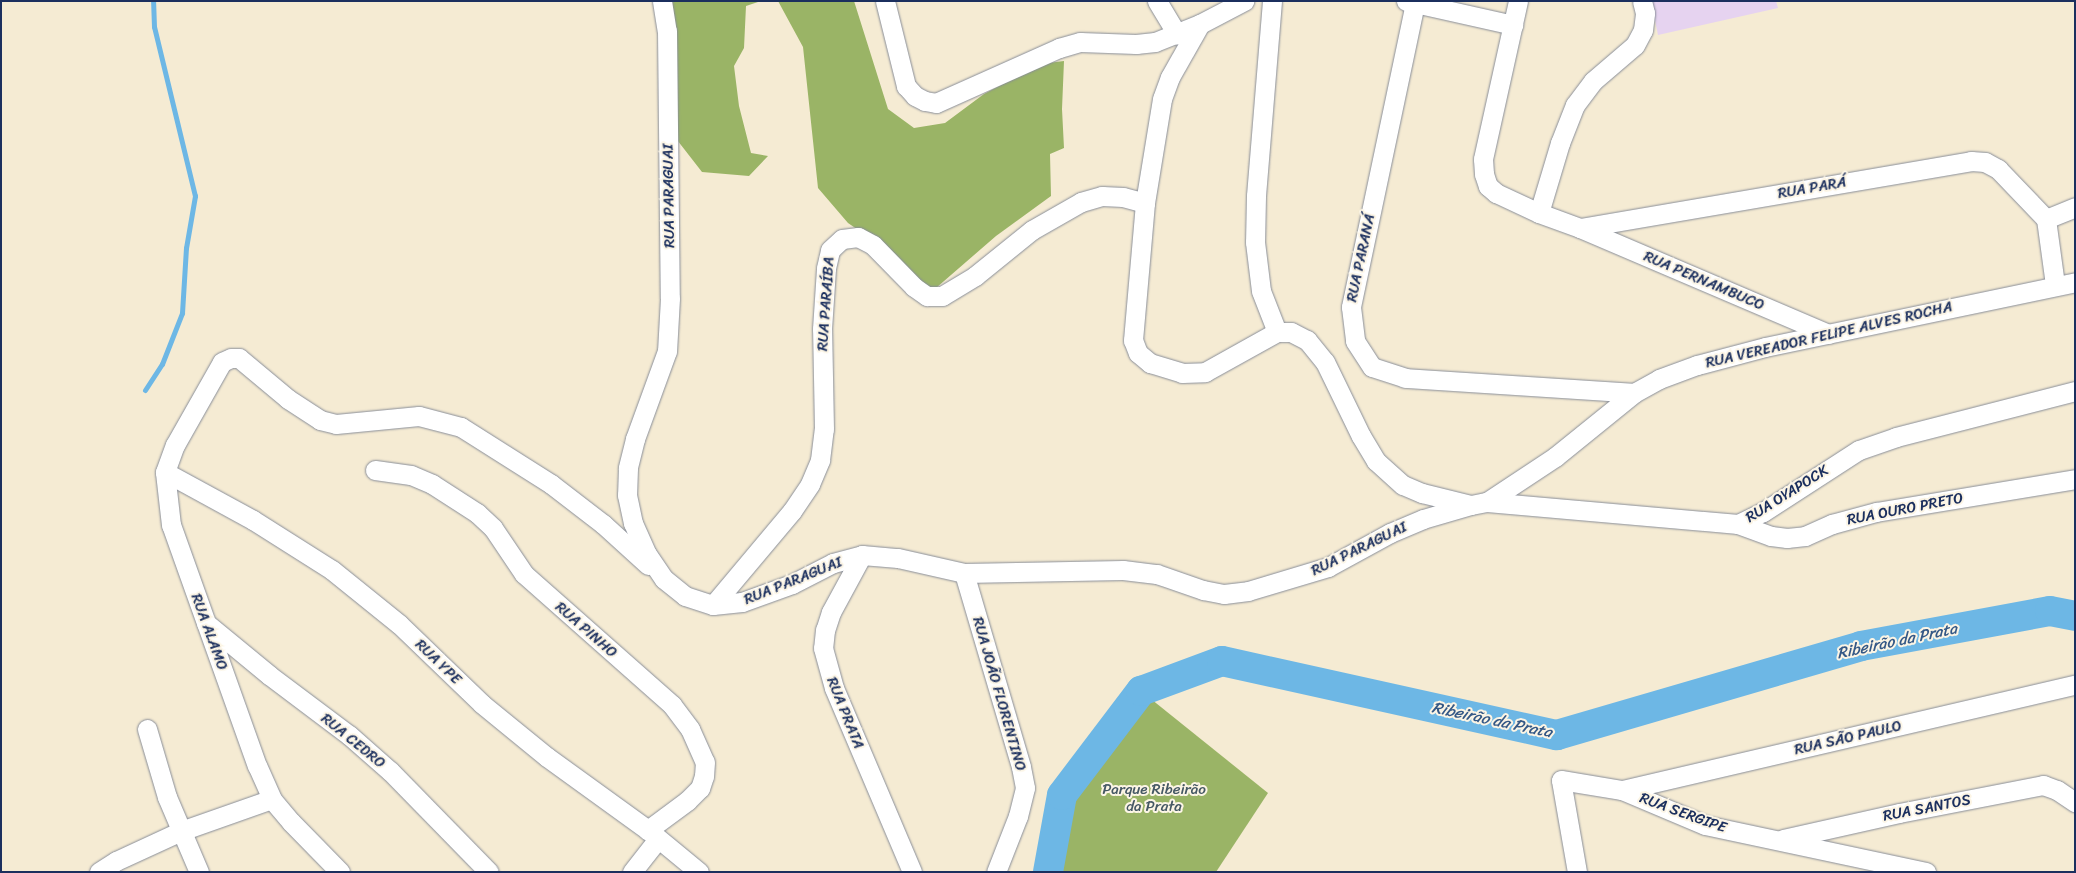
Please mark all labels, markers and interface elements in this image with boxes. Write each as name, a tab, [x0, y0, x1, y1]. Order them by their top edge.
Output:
street label: RUA PARAGUAI	[659, 145, 679, 247]
street label: RUA PARÁ	[1777, 173, 1847, 203]
street label: RUA PARANÁ	[1343, 213, 1379, 303]
street label: RUA PERNAMBUCO	[1642, 248, 1766, 314]
street label: RUA PARAÍBA	[814, 257, 838, 351]
street label: RUA VEREADOR FELIPE ALVES ROCHA	[1705, 298, 1953, 372]
street label: RUA OYAPOCK	[1742, 462, 1832, 526]
street label: RUA OURO PRETO	[1845, 489, 1965, 529]
street label: RUA PARAGUAI	[1309, 519, 1409, 579]
street label: RUA PARAGUAI	[742, 554, 844, 608]
street label: RUA ALAMO	[187, 591, 231, 673]
street label: RUA PINHO	[551, 598, 621, 662]
street label: RUA JOÃO FLORENTINO	[969, 616, 1029, 772]
water label: Ribeirão da Prata	[1835, 619, 1959, 663]
street label: RUA YPE	[411, 636, 465, 688]
street label: RUA PRATA	[823, 675, 867, 751]
water label: Ribeirão da Prata	[1430, 698, 1554, 742]
street label: RUA CEDRO	[317, 710, 389, 772]
street label: RUA SÃO PAULO	[1793, 717, 1903, 759]
park label: Parque Ribeirão da Prata	[1102, 780, 1206, 815]
street label: RUA SERGIPE	[1638, 789, 1728, 837]
street label: RUA SANTOS	[1882, 791, 1972, 825]

